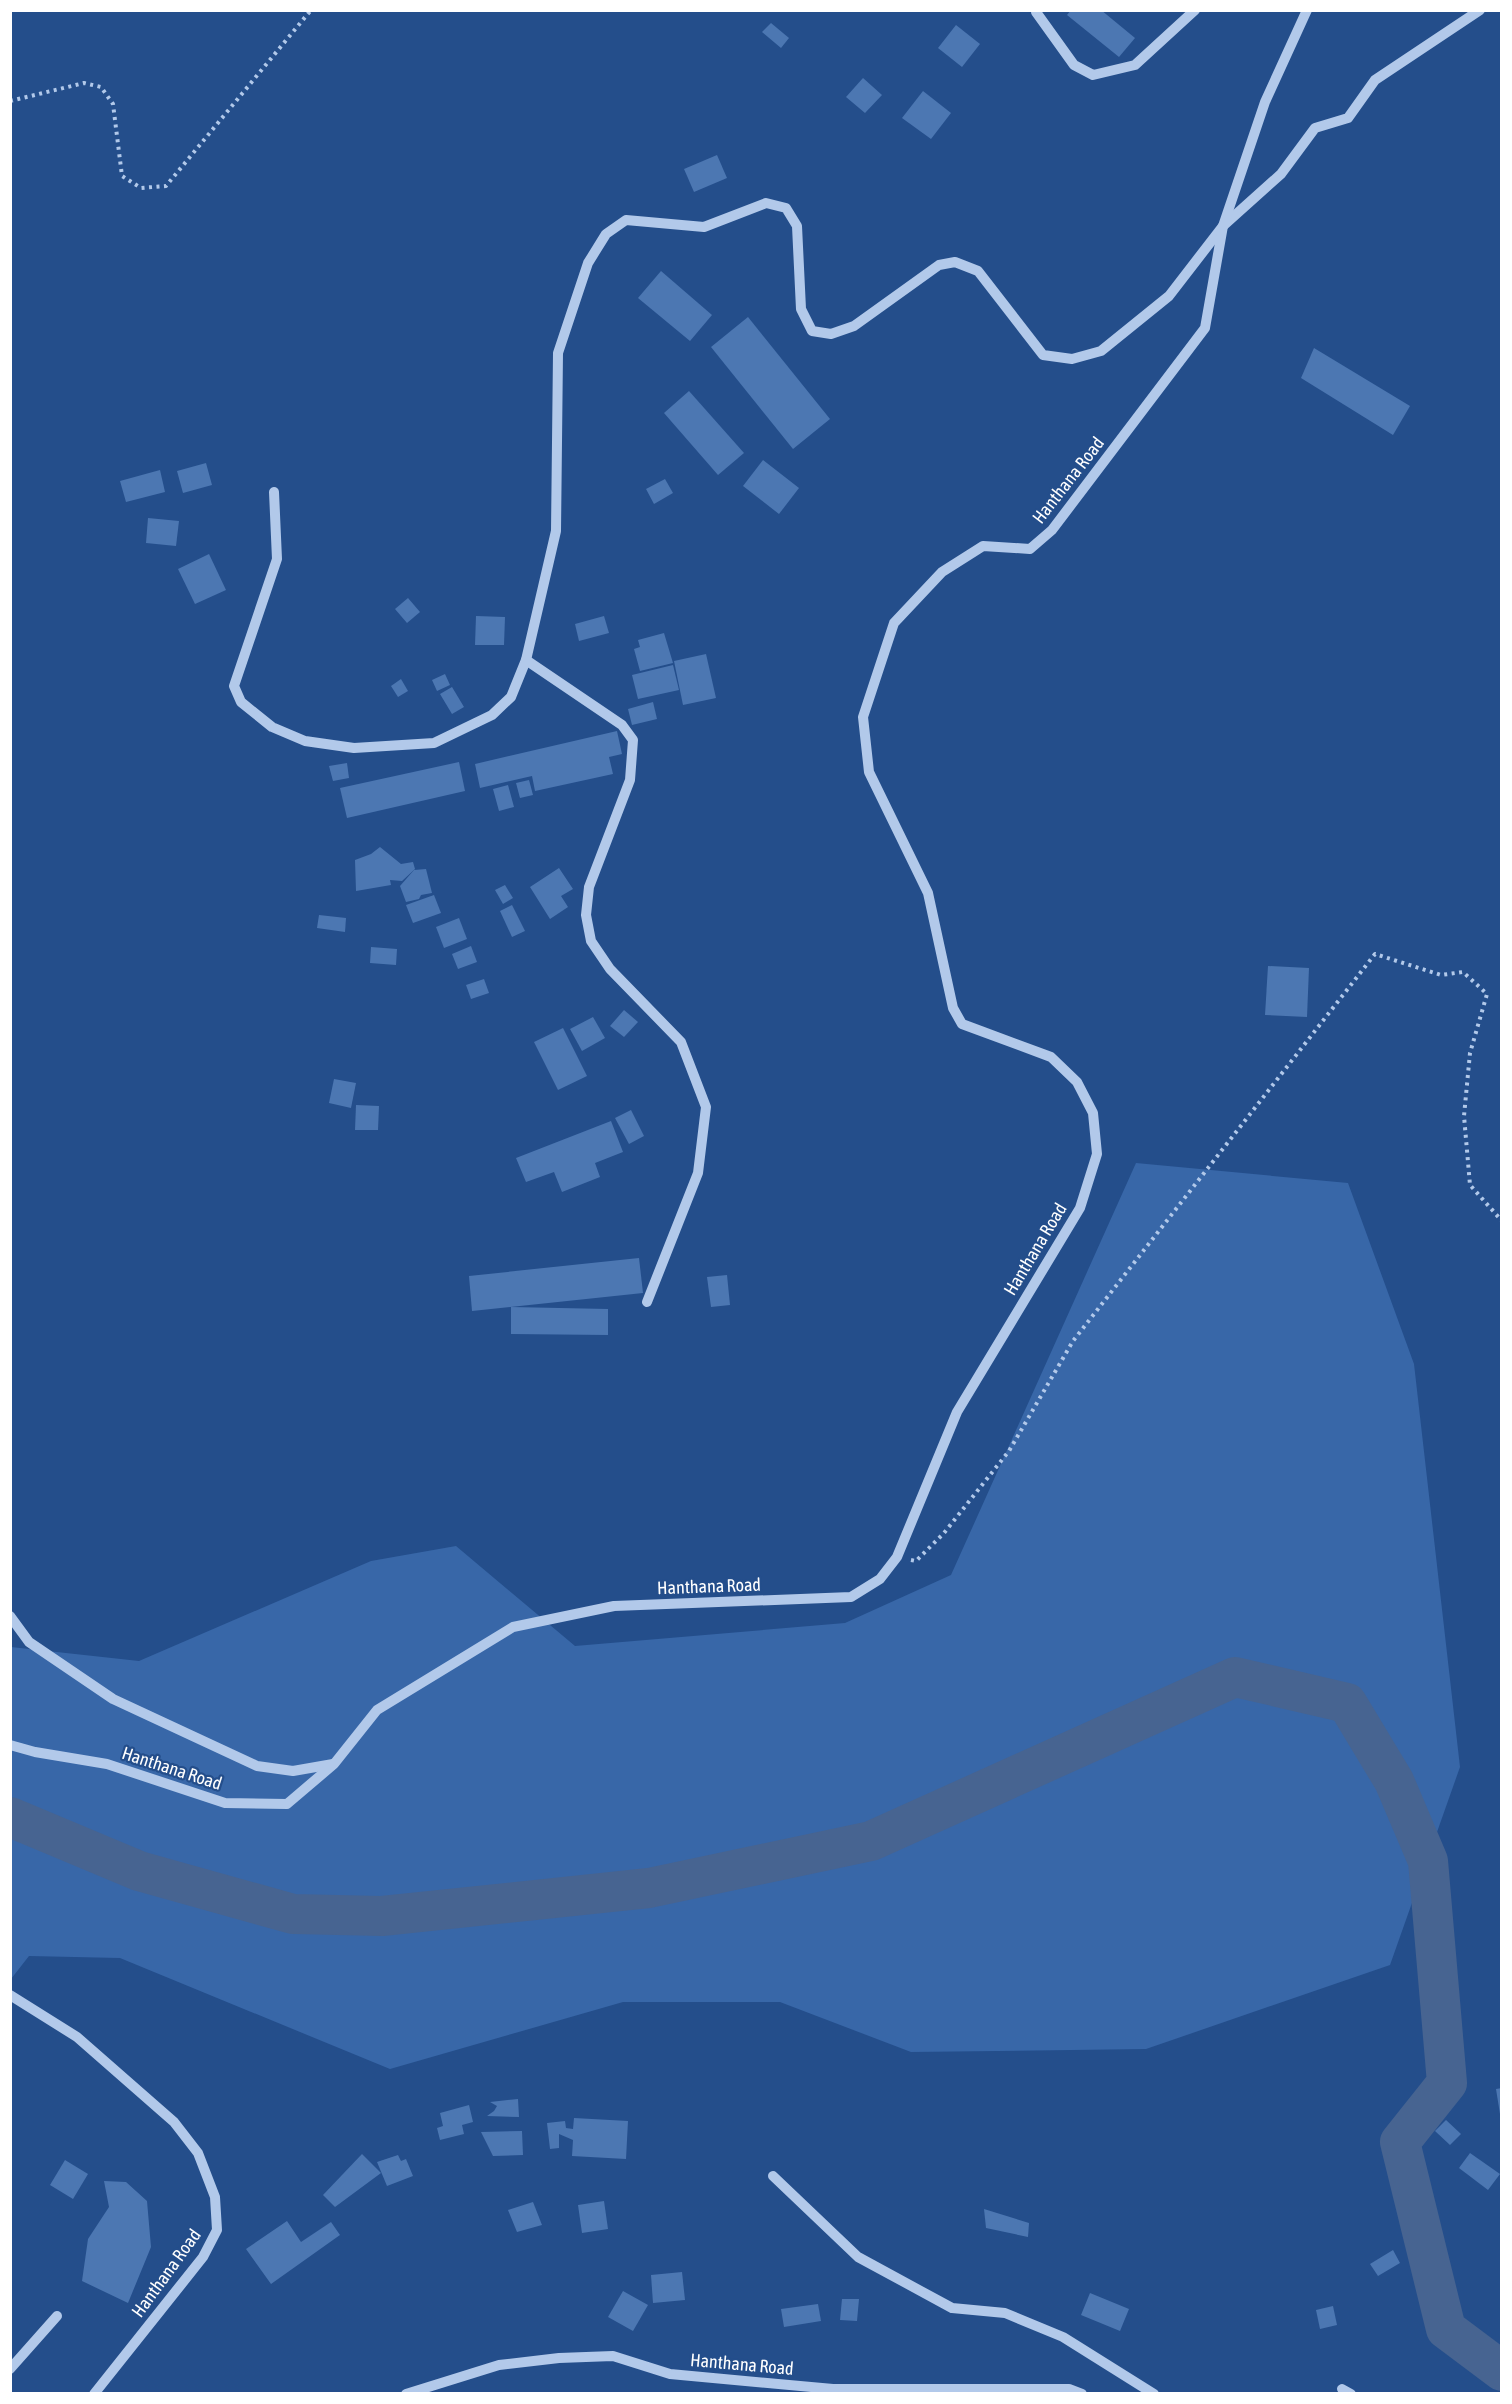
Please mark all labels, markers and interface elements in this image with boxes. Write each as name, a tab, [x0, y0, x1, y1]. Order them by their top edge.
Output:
street label: Hanthana Road	[1028, 433, 1108, 527]
street label: Hanthana Road	[999, 1199, 1071, 1299]
street label: Hanthana Road	[657, 1574, 761, 1598]
street label: Hanthana Road	[119, 1742, 225, 1794]
street label: Hanthana Road	[127, 2225, 205, 2321]
street label: Hanthana Road	[689, 2349, 795, 2379]

